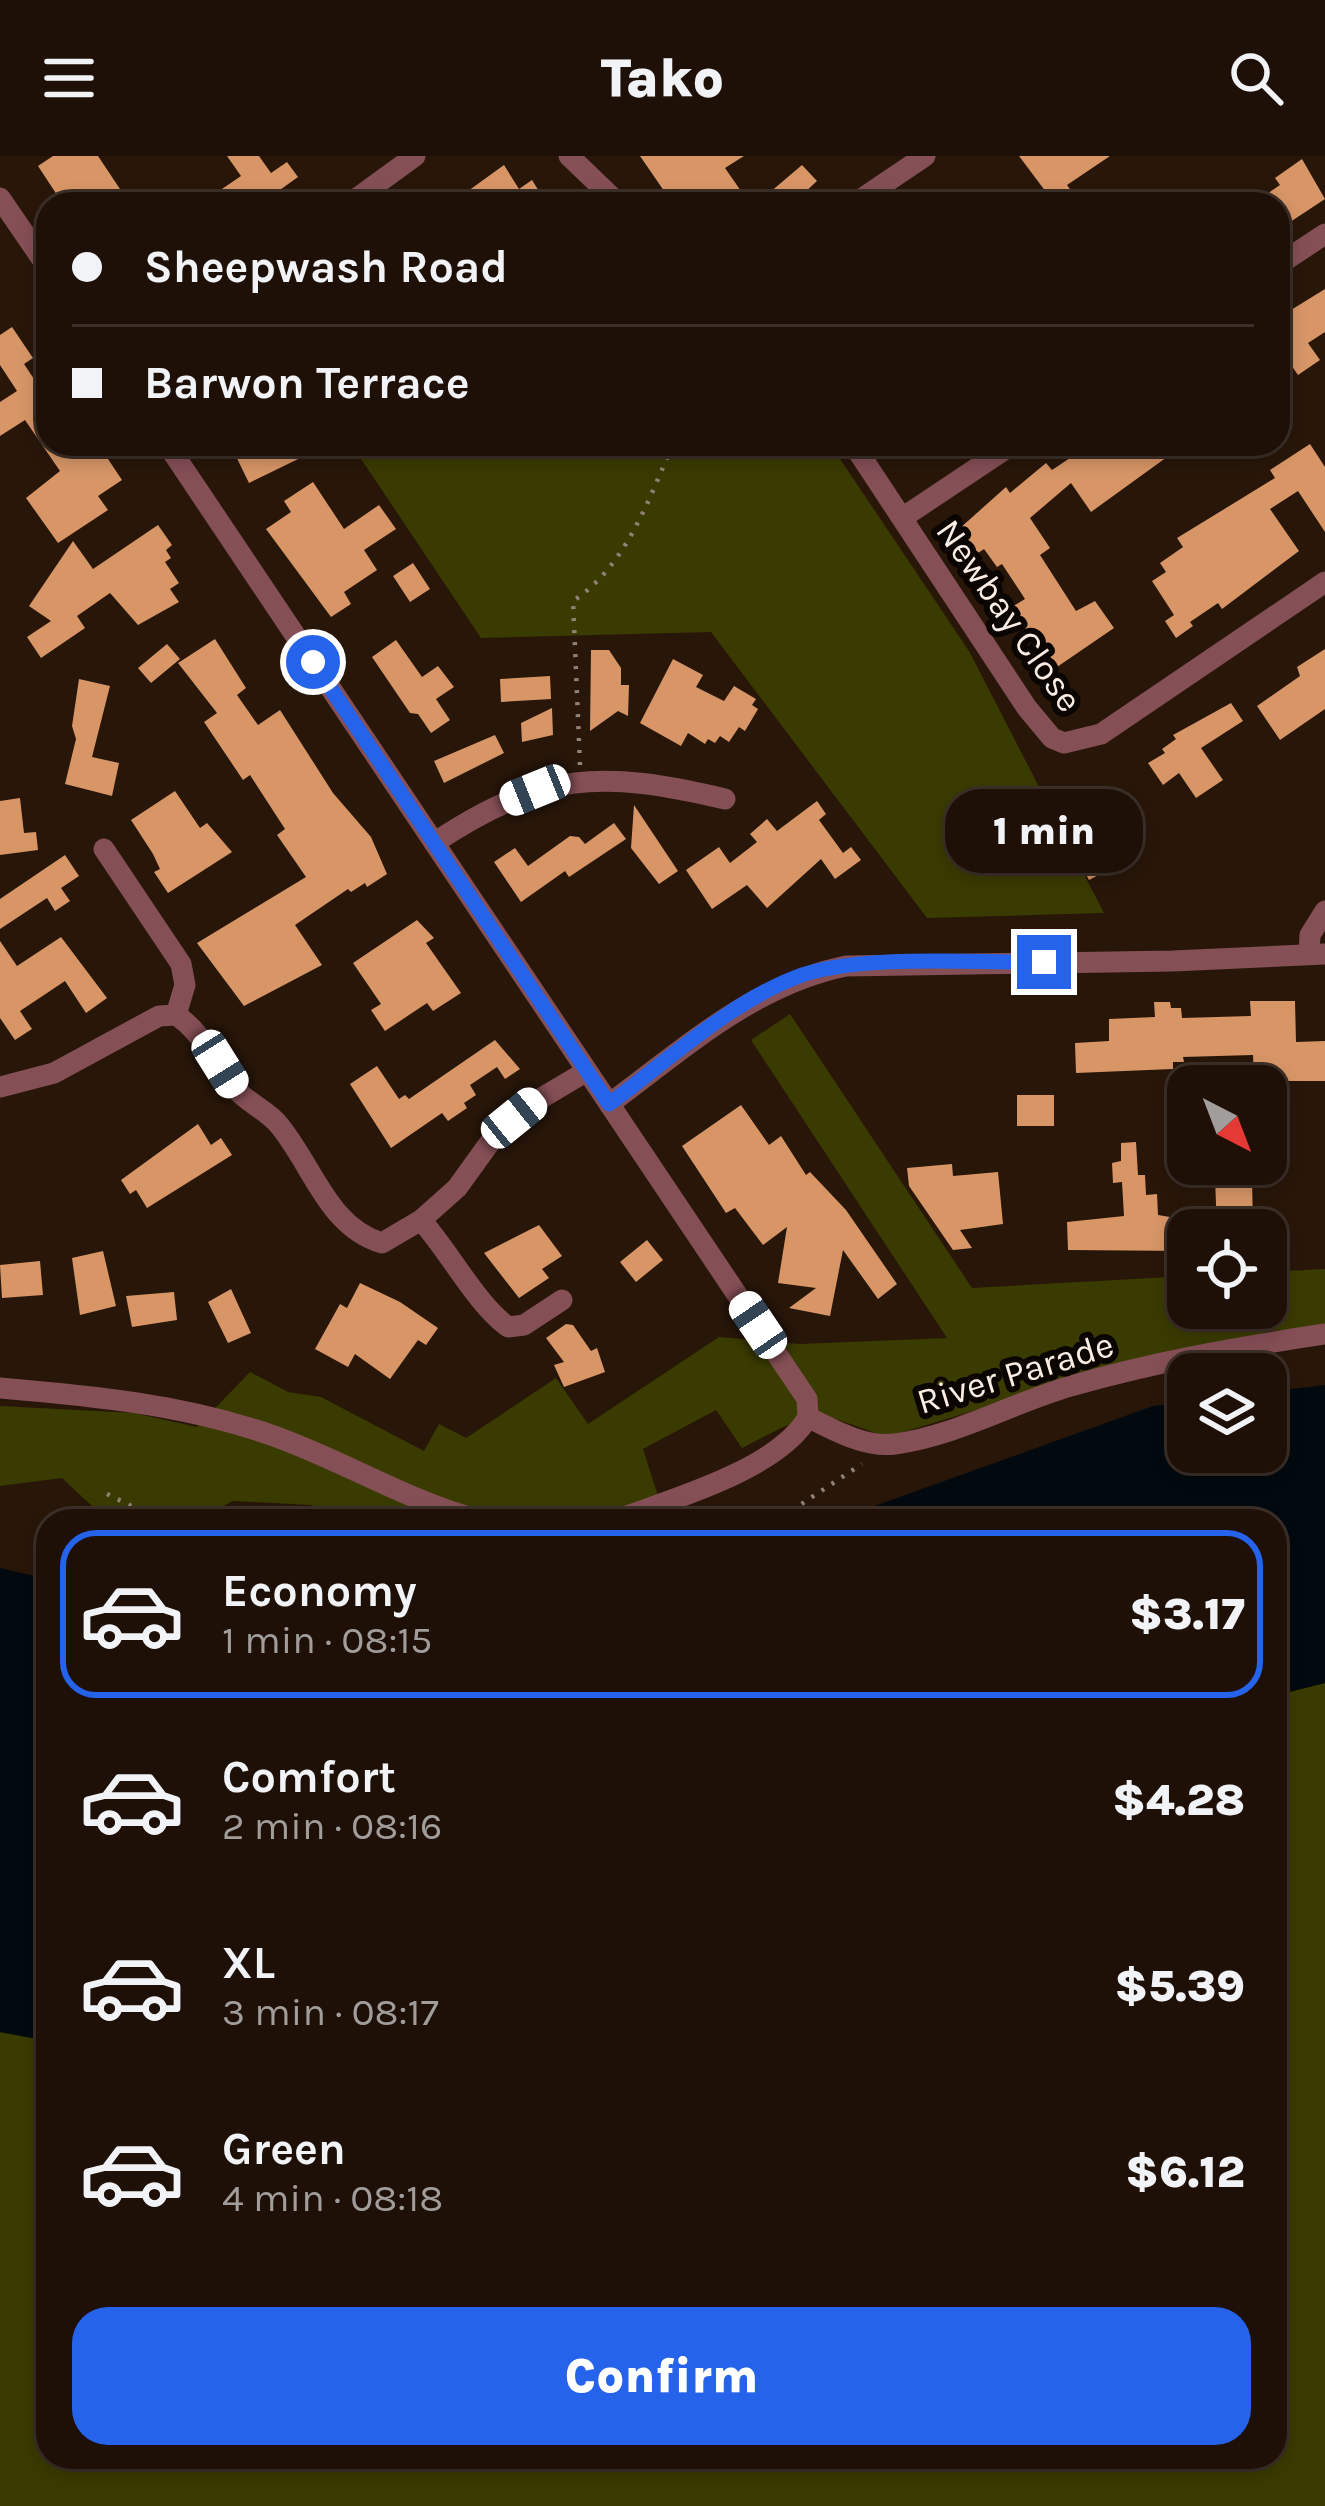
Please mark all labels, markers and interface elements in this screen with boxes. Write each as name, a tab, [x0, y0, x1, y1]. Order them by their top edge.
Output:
icon: menu	[36, 45, 102, 111]
icon: search	[1223, 45, 1289, 111]
text: Tako	[601, 46, 724, 110]
text: Sheepwash Road	[144, 241, 508, 293]
text: Barwon Terrace	[144, 357, 470, 409]
street label: Newbay Close	[927, 511, 1091, 720]
route start	[286, 635, 340, 689]
car	[495, 760, 575, 820]
callout: 1 min	[945, 788, 1143, 872]
text: 1 min	[993, 808, 1095, 854]
route end	[1017, 935, 1071, 989]
car	[186, 1024, 254, 1104]
north arrow	[1167, 1065, 1287, 1185]
map controls	[1167, 1065, 1287, 1473]
car	[475, 1081, 553, 1155]
button: locate	[1167, 1209, 1287, 1329]
car	[723, 1285, 793, 1365]
street label: River Parade	[912, 1323, 1119, 1423]
button: layers	[1167, 1353, 1287, 1473]
icon: car	[78, 1560, 186, 1668]
text: Economy	[222, 1565, 417, 1617]
text: $3.17	[1129, 1588, 1245, 1640]
text: 1 min · 08:15	[222, 1617, 432, 1663]
icon: car	[78, 1746, 186, 1854]
text: Comfort	[222, 1751, 396, 1803]
text: $4.28	[1112, 1774, 1245, 1826]
text: 2 min · 08:16	[222, 1803, 442, 1849]
icon: car	[78, 1932, 186, 2040]
text: XL	[222, 1937, 275, 1989]
text: $5.39	[1114, 1960, 1245, 2012]
text: 3 min · 08:17	[222, 1989, 439, 2035]
icon: car	[78, 2118, 186, 2226]
text: Green	[222, 2123, 346, 2175]
text: $6.12	[1125, 2146, 1245, 2198]
text: 4 min · 08:18	[222, 2175, 443, 2221]
button: Confirm	[72, 2307, 1251, 2445]

